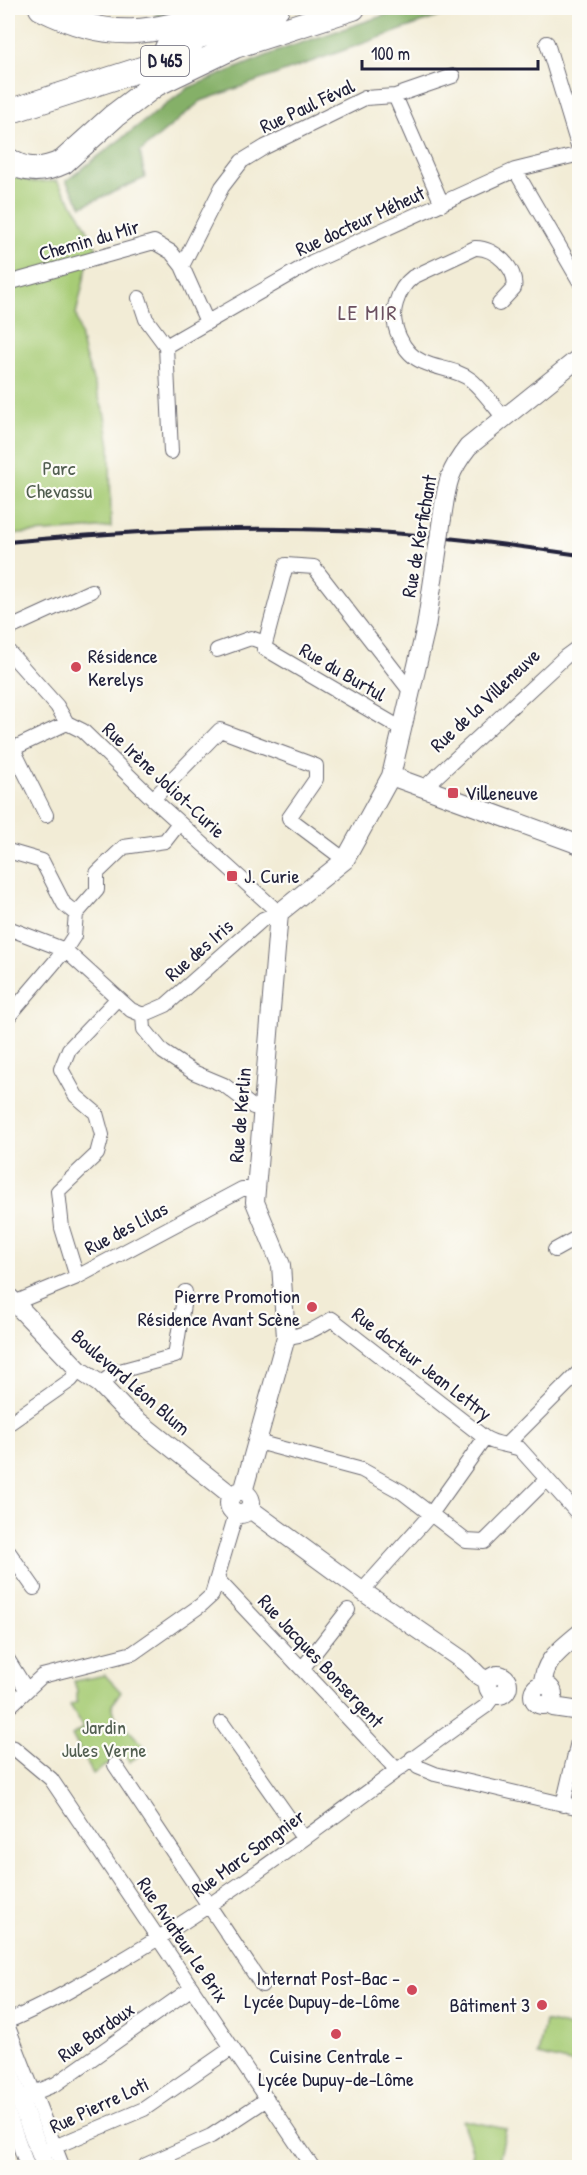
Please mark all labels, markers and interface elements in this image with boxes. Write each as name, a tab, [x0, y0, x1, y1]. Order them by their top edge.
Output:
scale bar	[362, 33, 538, 71]
text: 100 m	[371, 41, 410, 66]
road number: D 465	[141, 46, 189, 76]
street label: Rue Paul Féval	[255, 72, 359, 139]
street label: Rue docteur Méheut	[291, 178, 430, 262]
street label: Chemin du Mir	[35, 212, 143, 267]
district label: LE MIR	[338, 297, 398, 327]
park label: Parc Chevassu	[26, 454, 92, 504]
street label: Rue de Kerfichant	[394, 471, 443, 599]
street label: Rue du Burtul	[295, 636, 392, 708]
place label: Résidence Kerelys	[88, 642, 158, 692]
street label: Rue de la Villeneuve	[424, 642, 545, 758]
marker: Résidence Kerelys	[69, 660, 83, 674]
street label: Rue Irène Joliot-Curie	[97, 716, 232, 844]
place label: Villeneuve	[465, 779, 538, 806]
marker: Villeneuve	[446, 786, 460, 800]
place label: J. Curie	[244, 862, 299, 889]
marker: J. Curie	[225, 869, 239, 883]
street label: Rue des Iris	[159, 912, 239, 987]
street label: Rue de Kerlin	[222, 1066, 257, 1163]
street label: Rue des Lilas	[79, 1194, 172, 1261]
place label: Pierre Promotion Résidence Avant Scène	[138, 1282, 300, 1332]
marker: Pierre Promotion Résidence Avant Scène	[305, 1300, 319, 1314]
street label: Rue docteur Jean Lettry	[347, 1300, 498, 1427]
street label: Boulevard Léon Blum	[66, 1322, 197, 1441]
street label: Rue Jacques Bonsergent	[252, 1588, 391, 1734]
park label: Jardin Jules Verne	[62, 1713, 146, 1763]
street label: Rue Marc Sangnier	[186, 1802, 310, 1903]
street label: Rue Aviateur Le Brix	[131, 1872, 235, 2008]
place label: Internat Post-Bac - Lycée Dupuy-de-Lôme	[244, 1964, 400, 2014]
marker: Internat Post-Bac - Lycée Dupuy-de-Lôme	[405, 1983, 419, 1997]
place label: Bâtiment 3	[450, 1991, 530, 2018]
street label: Rue Bardoux	[52, 1995, 140, 2068]
marker: Bâtiment 3	[535, 1998, 549, 2012]
marker: Cuisine Centrale - Lycée Dupuy-de-Lôme	[329, 2027, 343, 2041]
place label: Cuisine Centrale - Lycée Dupuy-de-Lôme	[258, 2042, 414, 2092]
street label: Rue Pierre Loti	[45, 2070, 153, 2139]

